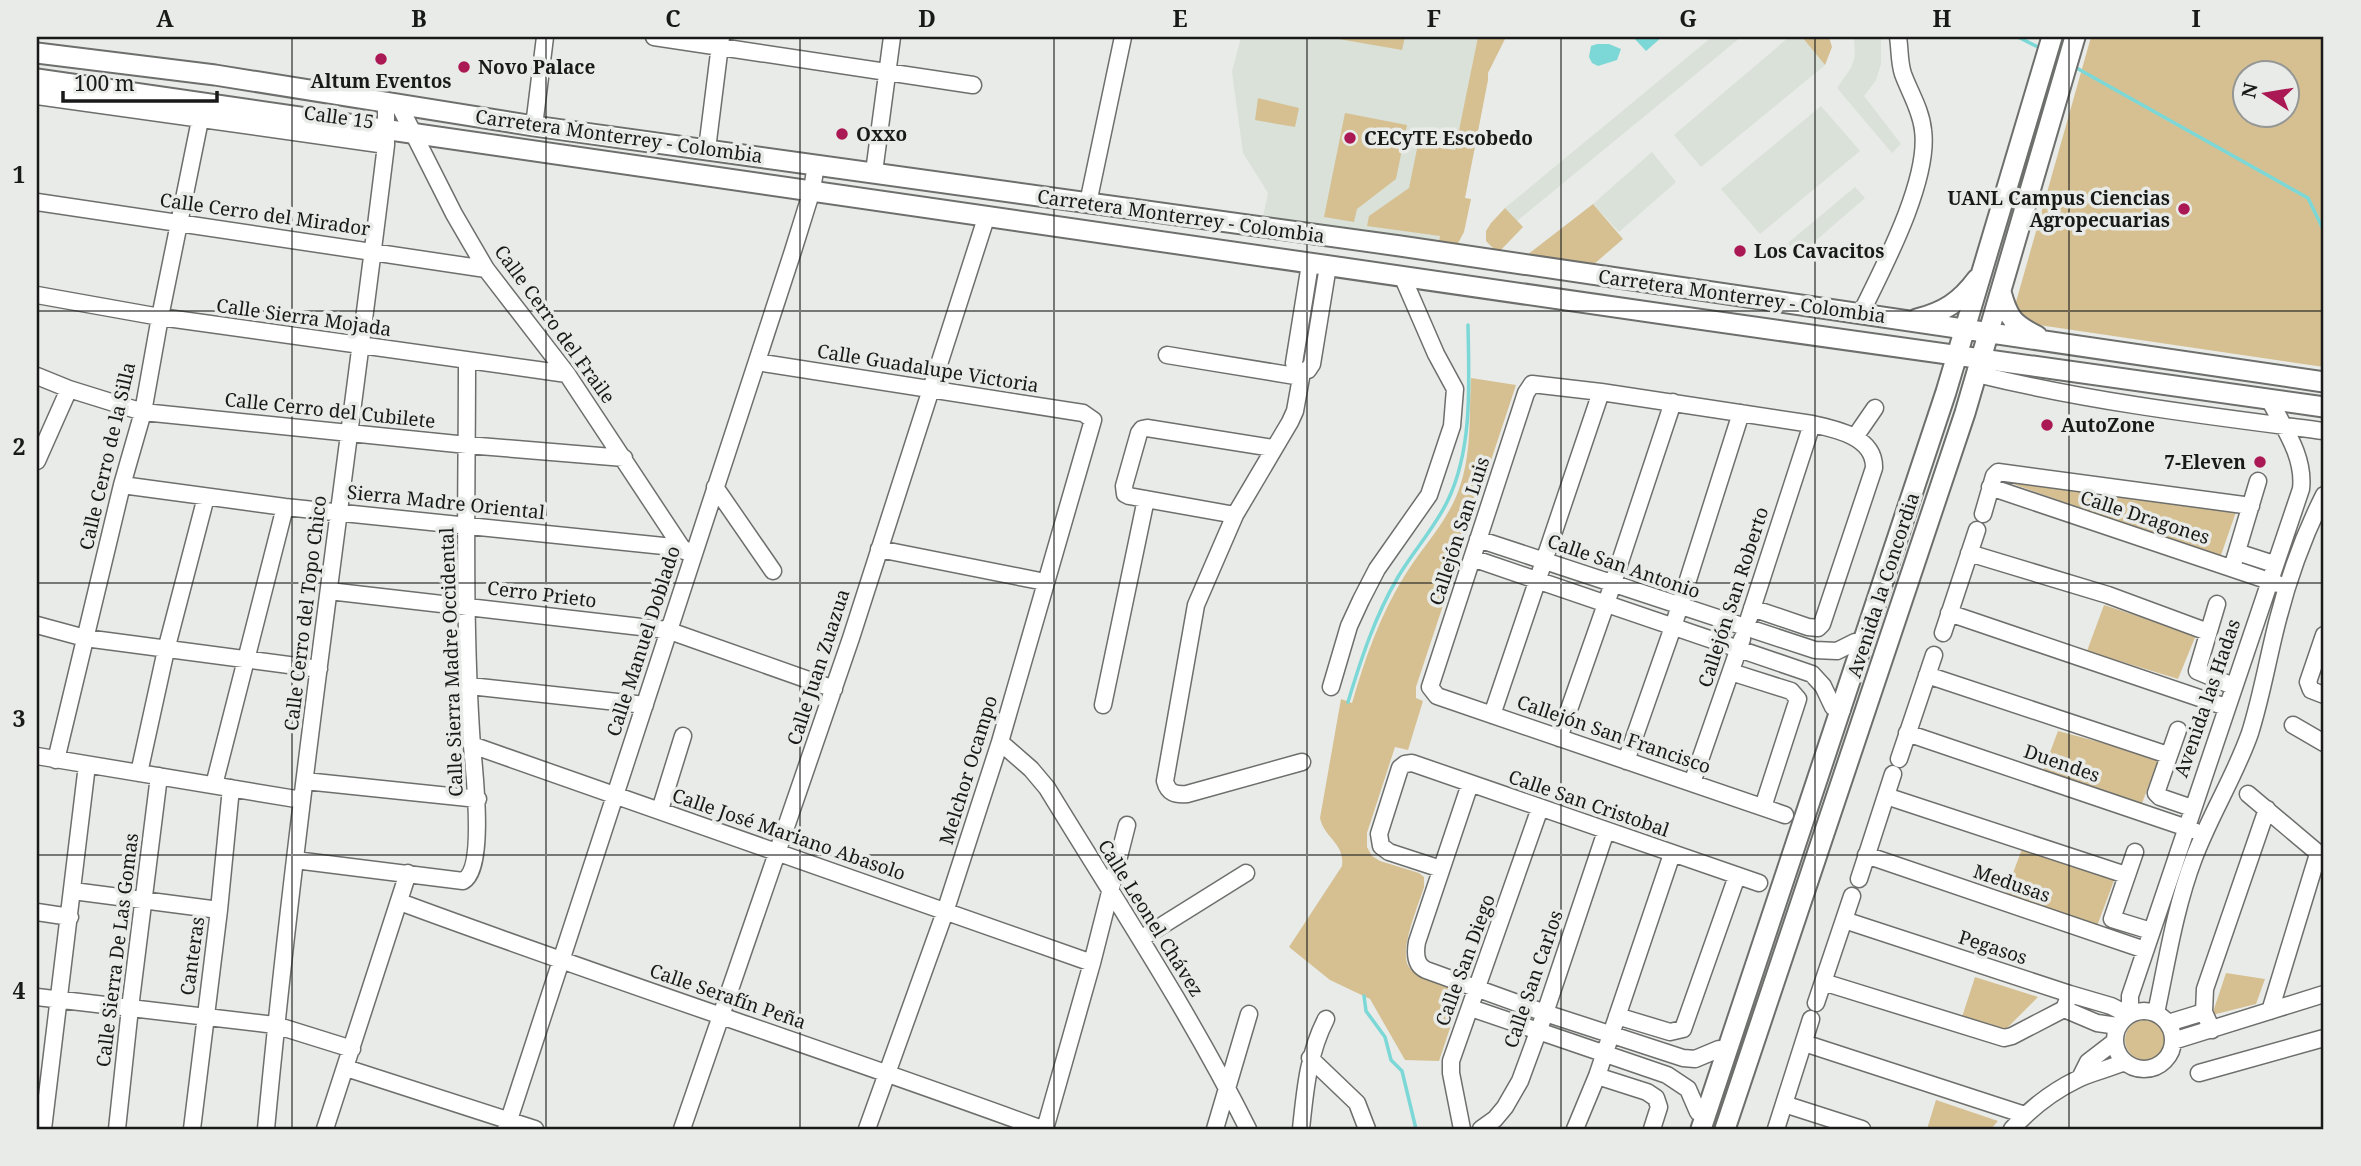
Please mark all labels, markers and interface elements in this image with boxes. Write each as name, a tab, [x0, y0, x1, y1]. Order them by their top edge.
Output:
text: A	[156, 2, 174, 34]
text: B	[411, 2, 427, 34]
text: C	[665, 2, 681, 34]
text: D	[918, 2, 936, 34]
text: E	[1172, 2, 1188, 34]
text: F	[1427, 2, 1441, 34]
text: G	[1679, 2, 1697, 34]
text: H	[1933, 2, 1952, 34]
text: I	[2191, 2, 2201, 34]
marker: Altum Eventos	[373, 51, 389, 67]
place label: Novo Palace	[478, 54, 595, 80]
marker: Novo Palace	[456, 59, 472, 75]
scale bar	[63, 60, 217, 104]
north arrow	[2232, 60, 2302, 130]
place label: Altum Eventos	[311, 68, 452, 94]
text: 100 m	[74, 69, 135, 97]
text: N	[2235, 80, 2264, 100]
street label: Calle 15	[302, 99, 376, 135]
street label: Carretera Monterrey - Colombia	[474, 103, 764, 169]
place label: Oxxo	[856, 121, 907, 147]
place label: CECyTE Escobedo	[1364, 125, 1533, 151]
marker: Oxxo	[834, 126, 850, 142]
marker: CECyTE Escobedo	[1342, 130, 1358, 146]
text: 1	[13, 158, 26, 190]
street label: Carretera Monterrey - Colombia	[1036, 183, 1326, 249]
place label: UANL Campus Ciencias Agropecuarias	[1948, 185, 2170, 233]
street label: Calle Cerro del Mirador	[158, 186, 372, 242]
marker: UANL Campus Ciencias Agropecuarias	[2176, 201, 2192, 217]
place label: Los Cavacitos	[1754, 238, 1884, 264]
street label: Calle Cerro del Fraile	[489, 239, 621, 409]
marker: Los Cavacitos	[1732, 243, 1748, 259]
street label: Carretera Monterrey - Colombia	[1597, 263, 1887, 329]
street label: Calle Sierra Mojada	[215, 292, 393, 342]
street label: Calle Guadalupe Victoria	[815, 338, 1041, 398]
street label: Calle Cerro de la Silla	[73, 359, 141, 553]
street label: Calle Cerro del Cubilete	[223, 386, 437, 434]
place label: AutoZone	[2061, 412, 2155, 438]
marker: AutoZone	[2039, 417, 2055, 433]
text: 2	[13, 430, 26, 462]
place label: 7-Eleven	[2164, 449, 2246, 475]
street label: Callejón San Luis	[1423, 453, 1495, 609]
marker: 7-Eleven	[2252, 454, 2268, 470]
street label: Sierra Madre Oriental	[346, 479, 546, 525]
street label: Calle Dragones	[2077, 484, 2213, 550]
street label: Avenida la Concordia	[1841, 489, 1925, 681]
street label: Calle Cerro del Topo Chico	[278, 494, 332, 732]
street label: Callejón San Roberto	[1692, 503, 1774, 691]
street label: Calle Sierra Madre Occidental	[433, 527, 469, 797]
street label: Calle San Antonio	[1544, 528, 1704, 604]
street label: Calle Manuel Doblado	[600, 542, 686, 740]
street label: Cerro Prieto	[486, 574, 598, 614]
street label: Calle Juan Zuazua	[781, 586, 855, 748]
street label: Avenida las Hadas	[2168, 615, 2246, 781]
street label: Callejón San Francisco	[1514, 689, 1714, 779]
street label: Melchor Ocampo	[933, 692, 1003, 848]
text: 3	[13, 702, 26, 734]
street label: Duendes	[2021, 738, 2103, 788]
street label: Calle San Cristobal	[1505, 763, 1673, 843]
street label: Calle José Mariano Abasolo	[669, 782, 909, 886]
street label: Calle Sierra De Las Gomas	[90, 831, 144, 1069]
street label: Calle Leonel Chávez	[1092, 834, 1210, 1002]
street label: Medusas	[1970, 858, 2054, 908]
street label: Calle San Diego	[1429, 890, 1501, 1030]
street label: Calle San Carlos	[1497, 907, 1569, 1051]
street label: Canteras	[174, 915, 210, 997]
street label: Pegasos	[1955, 924, 2031, 970]
street label: Calle Serafín Peña	[646, 957, 810, 1035]
text: 4	[13, 974, 26, 1006]

